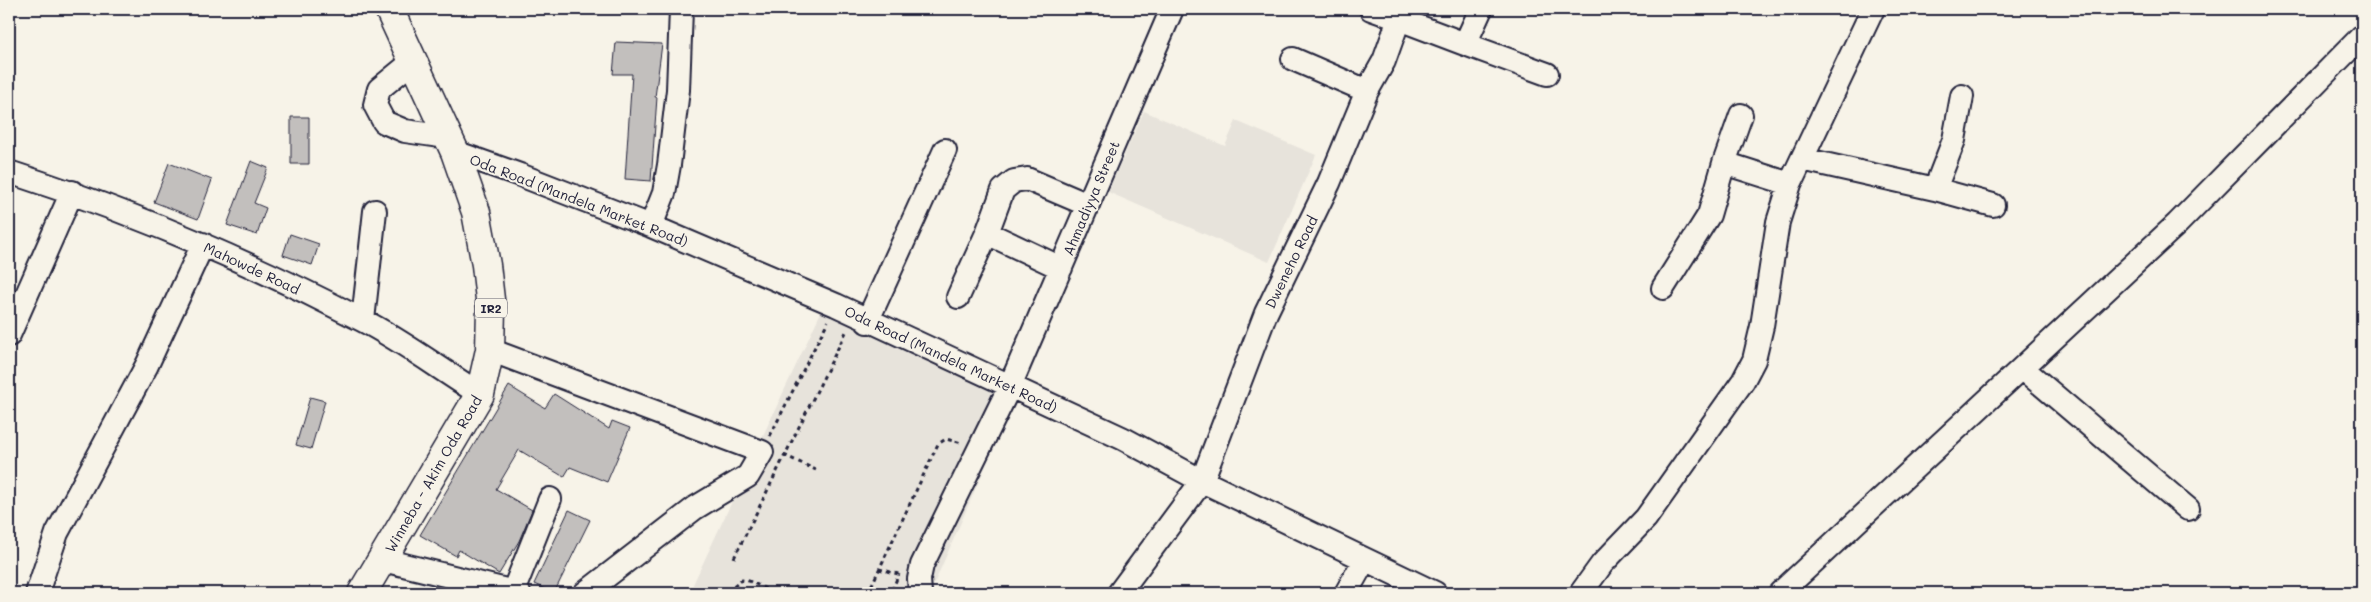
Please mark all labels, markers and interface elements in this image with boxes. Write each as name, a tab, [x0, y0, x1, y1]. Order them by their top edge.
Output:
street label: Ahmadiyya Street	[1058, 138, 1124, 258]
street label: Oda Road (Mandela Market Road)	[467, 149, 691, 251]
street label: Dweneho Road	[1260, 212, 1322, 312]
street label: Mahowde Road	[201, 237, 303, 299]
road number: IR2	[475, 298, 507, 318]
street label: Oda Road (Mandela Market Road)	[842, 301, 1061, 417]
street label: Winneba - Akim Oda Road	[380, 392, 486, 556]

